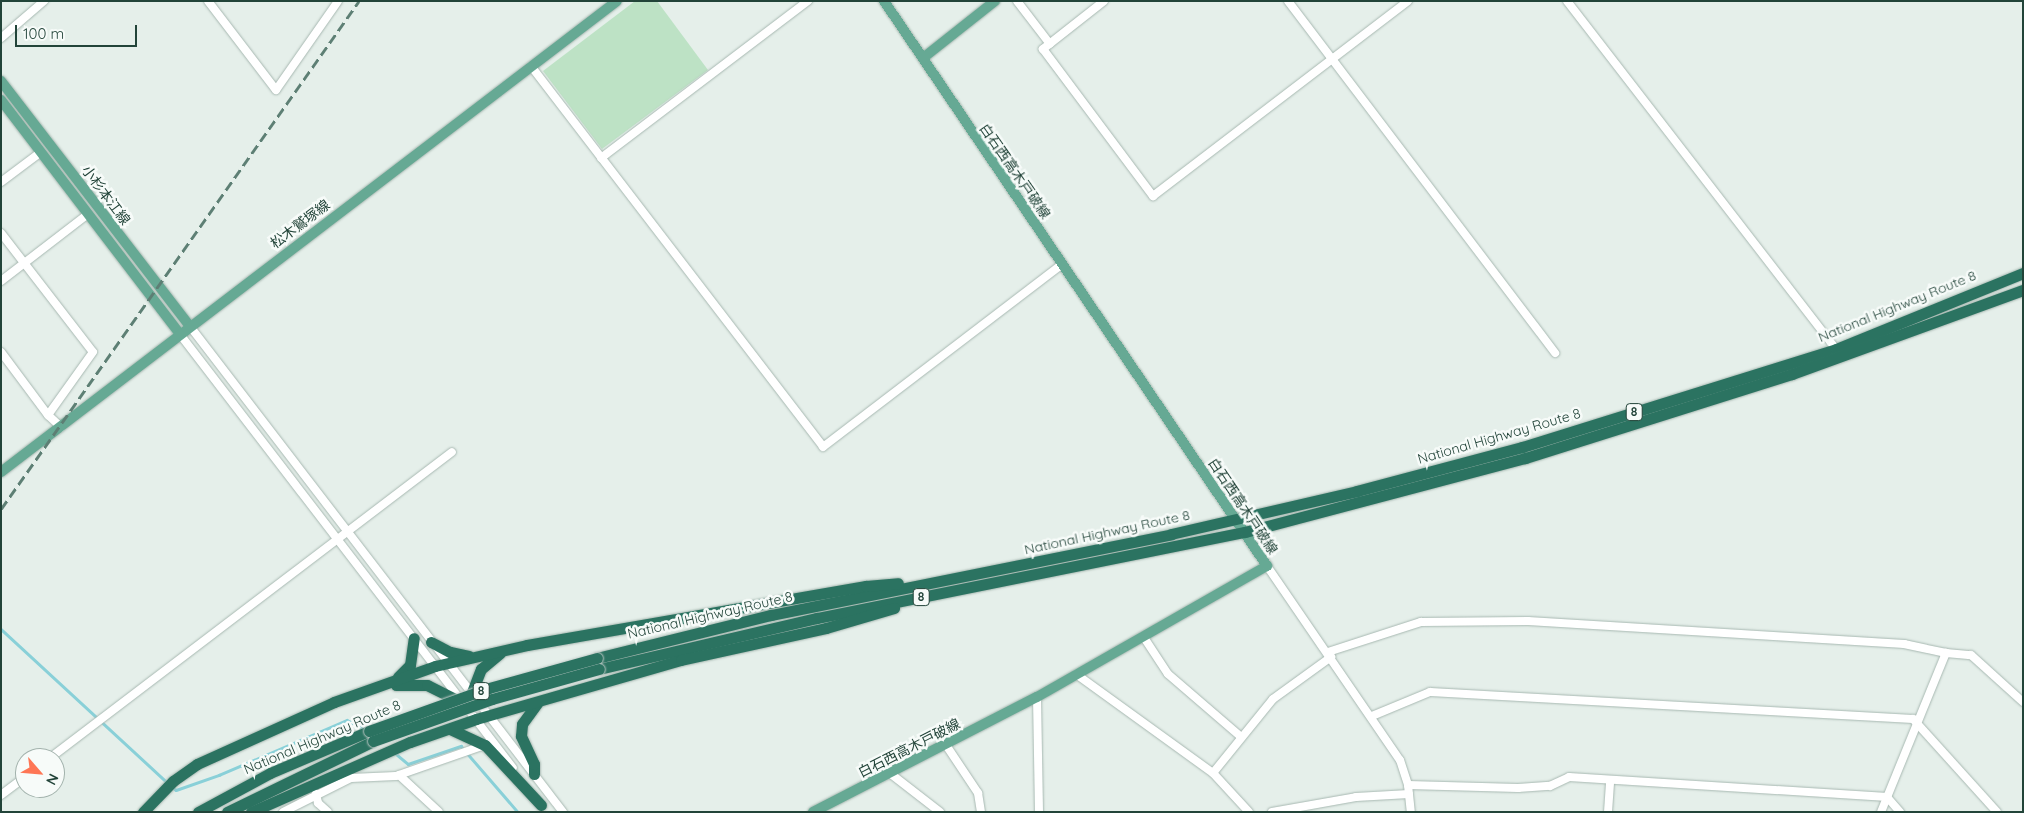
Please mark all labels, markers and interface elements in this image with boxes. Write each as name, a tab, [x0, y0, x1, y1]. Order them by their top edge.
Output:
scale bar	[18, 15, 140, 47]
text: 100 m	[23, 24, 64, 43]
street label: 白石西高木戸破線	[976, 120, 1054, 222]
street label: 小杉本江線	[78, 162, 134, 228]
street label: 松木鷲塚線	[267, 196, 333, 252]
street label: National Highway Route 8	[1816, 267, 1978, 345]
road number: 8	[1625, 402, 1643, 422]
street label: National Highway Route 8	[1416, 405, 1582, 467]
street label: 白石西高木戸破線	[1205, 455, 1281, 557]
street label: National Highway Route 8	[1023, 506, 1191, 558]
street label: National Highway Route 8	[626, 588, 794, 642]
road number: 8	[912, 588, 930, 606]
road number: 8	[472, 681, 490, 700]
street label: National Highway Route 8	[241, 696, 403, 778]
street label: 白石西高木戸破線	[855, 715, 963, 781]
north arrow	[15, 748, 65, 798]
text: N	[42, 771, 63, 788]

